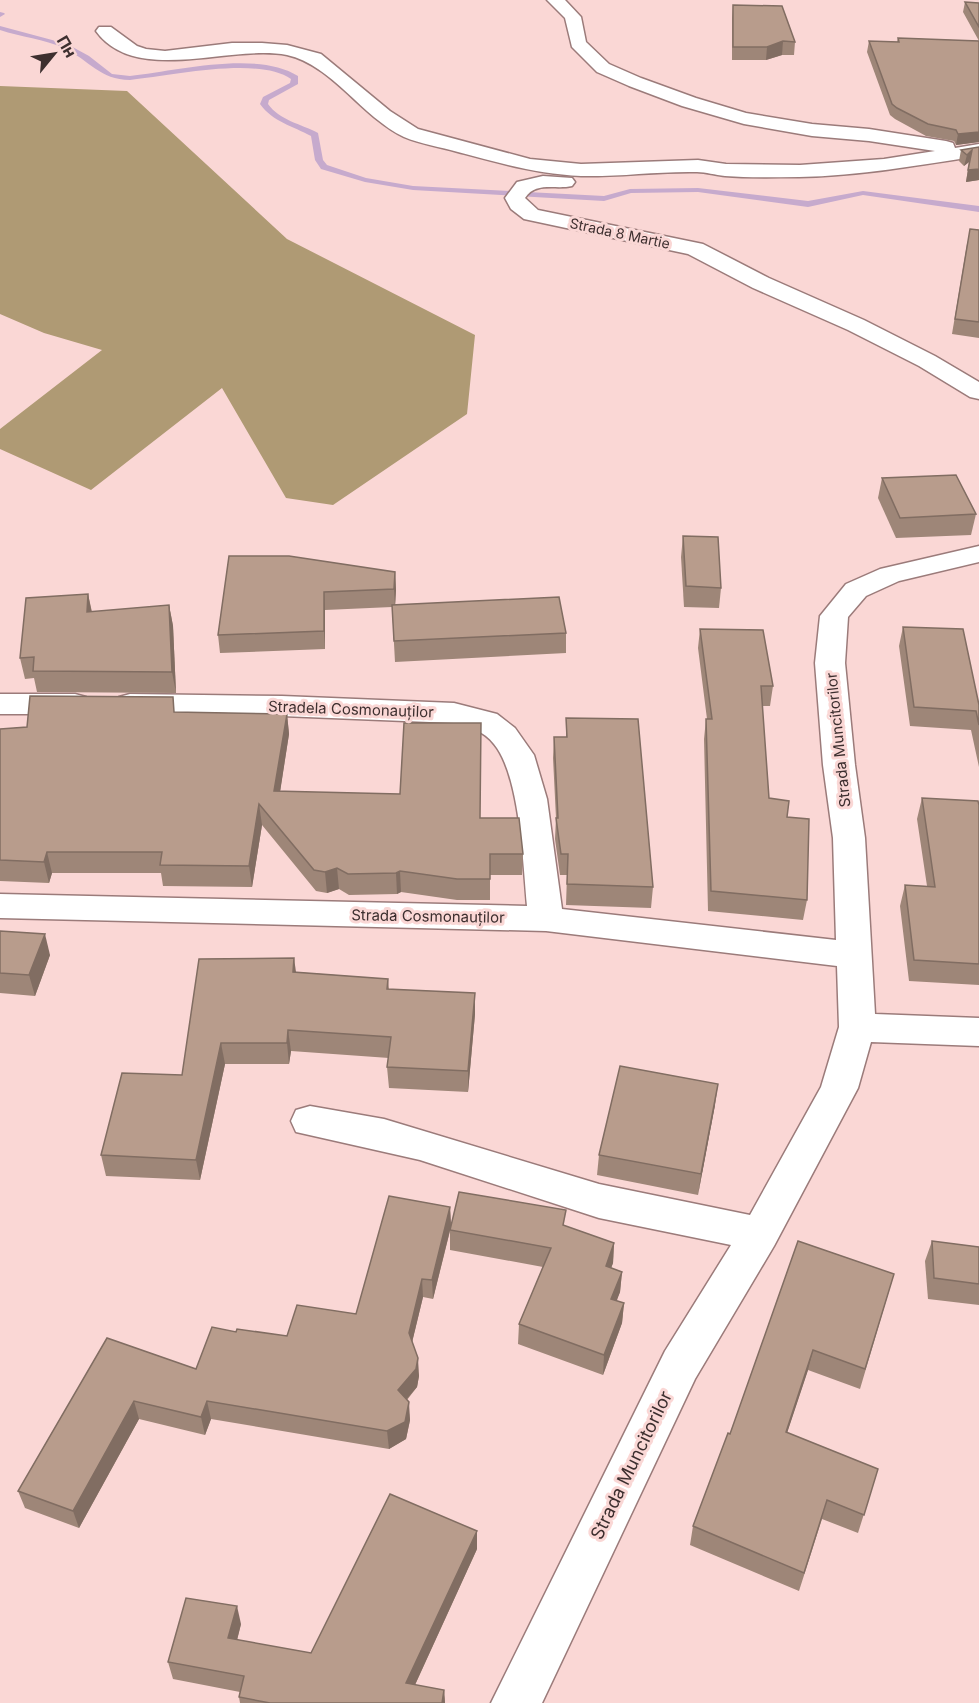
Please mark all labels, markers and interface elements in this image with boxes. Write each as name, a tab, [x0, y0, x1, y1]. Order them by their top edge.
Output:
north arrow	[24, 24, 84, 84]
text: Пн	[53, 32, 81, 61]
street label: Strada 8 Martie	[568, 214, 672, 252]
street label: Strada Muncitorilor	[821, 671, 855, 808]
street label: Stradela Cosmonauților	[268, 697, 435, 721]
street label: Strada Cosmonauților	[351, 905, 505, 927]
street label: Strada Muncitorilor	[586, 1387, 676, 1543]

